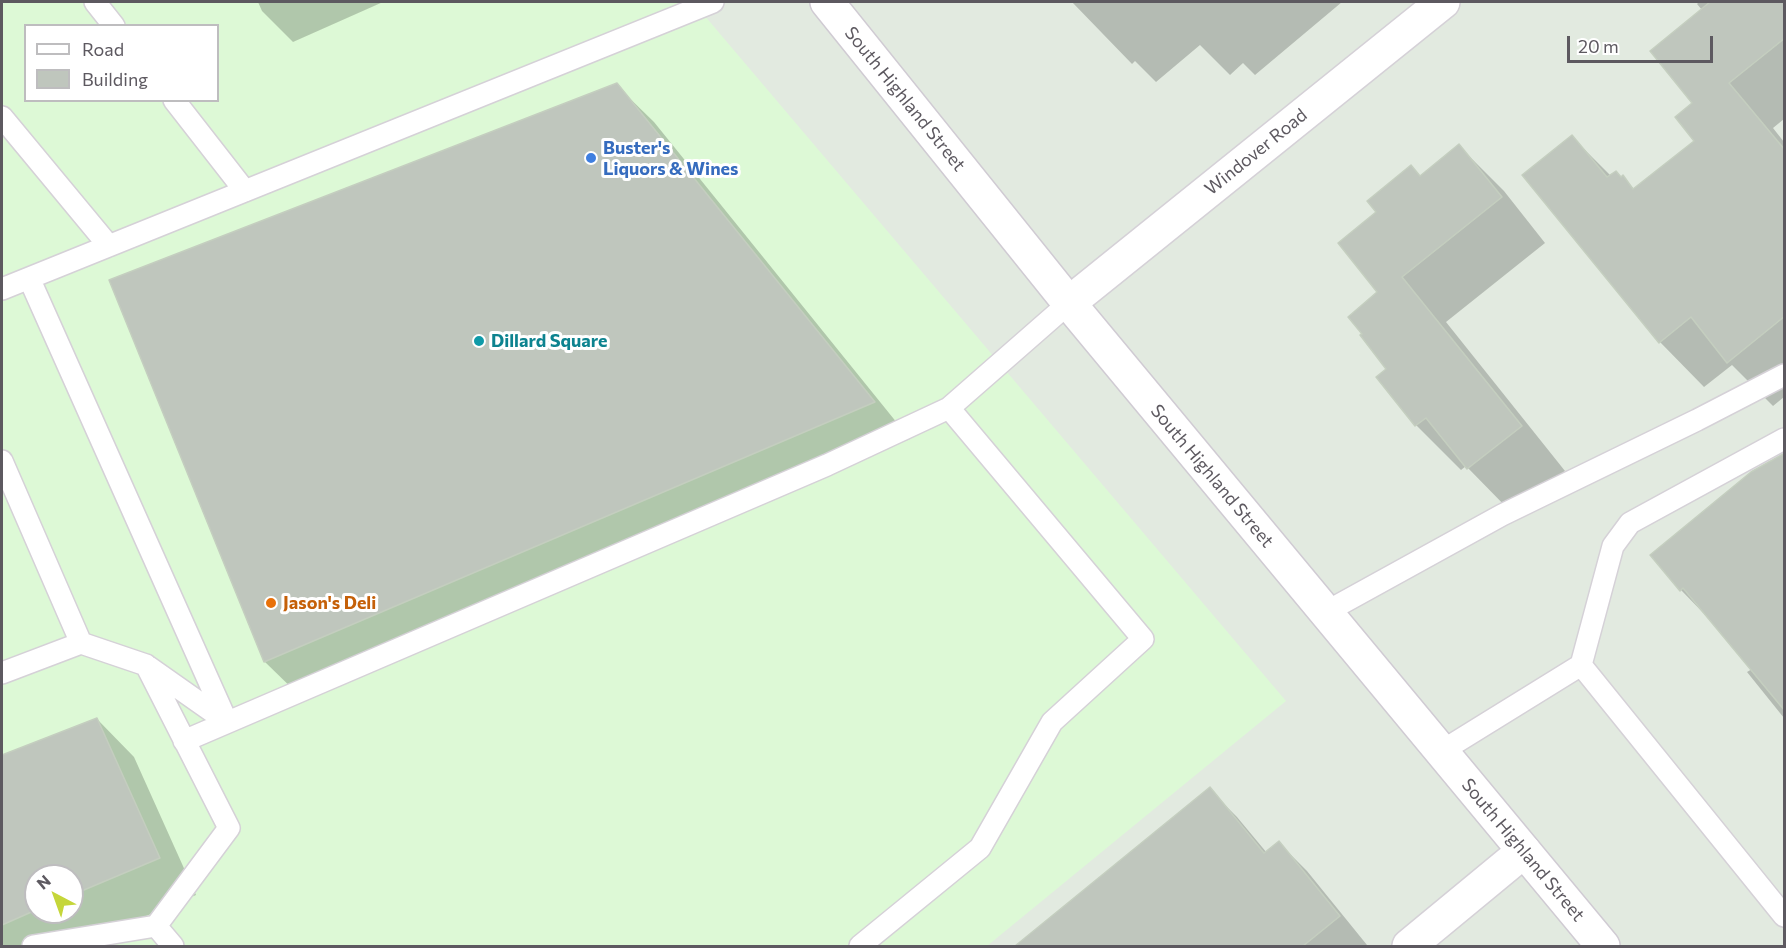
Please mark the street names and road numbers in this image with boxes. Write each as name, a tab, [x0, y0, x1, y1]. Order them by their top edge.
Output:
street label: South Highland Street	[840, 22, 970, 176]
street label: Windover Road	[1201, 104, 1311, 200]
street label: South Highland Street	[1146, 400, 1278, 552]
street label: South Highland Street	[1457, 774, 1589, 926]

